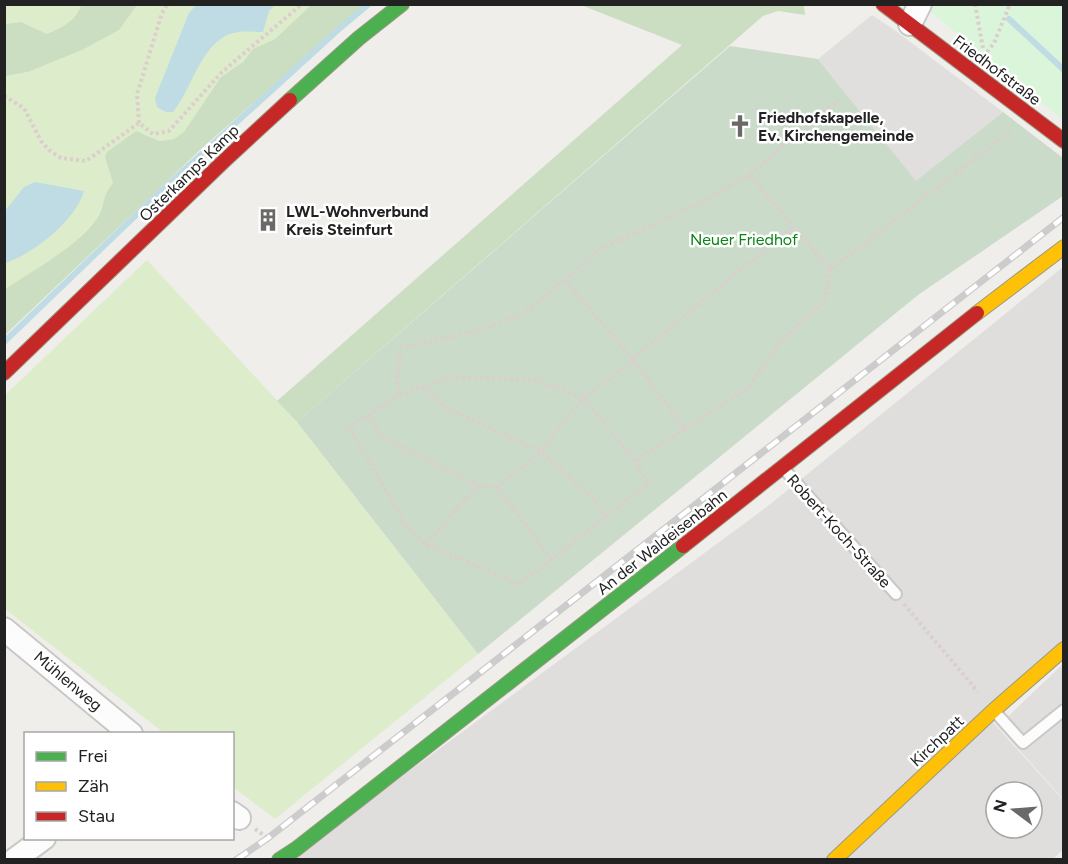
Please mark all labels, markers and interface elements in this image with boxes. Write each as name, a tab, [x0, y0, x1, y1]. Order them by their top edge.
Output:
street label: Friedhofstraße	[949, 31, 1045, 109]
place label: Friedhofskapelle, Ev. Kirchengemeinde	[758, 108, 914, 145]
church icon: Friedhofskapelle, Ev. Kirchengemeinde	[727, 113, 753, 139]
street label: Osterkamps Kamp	[135, 121, 243, 225]
place label: LWL-Wohnverbund Kreis Steinfurt	[286, 202, 429, 239]
building icon: LWL-Wohnverbund Kreis Steinfurt	[255, 207, 281, 233]
park label: Neuer Friedhof	[690, 230, 798, 249]
street label: Robert-Koch-Straße	[783, 470, 895, 592]
street label: An der Waldeisenbahn	[593, 485, 731, 599]
street label: Mühlenweg	[30, 647, 106, 715]
street label: Kirchpatt	[906, 711, 968, 771]
legend	[24, 732, 234, 840]
text: Frei	[78, 745, 108, 767]
text: Zäh	[78, 775, 109, 797]
north arrow	[984, 780, 1044, 840]
text: N	[989, 797, 1011, 815]
text: Stau	[78, 805, 115, 827]

